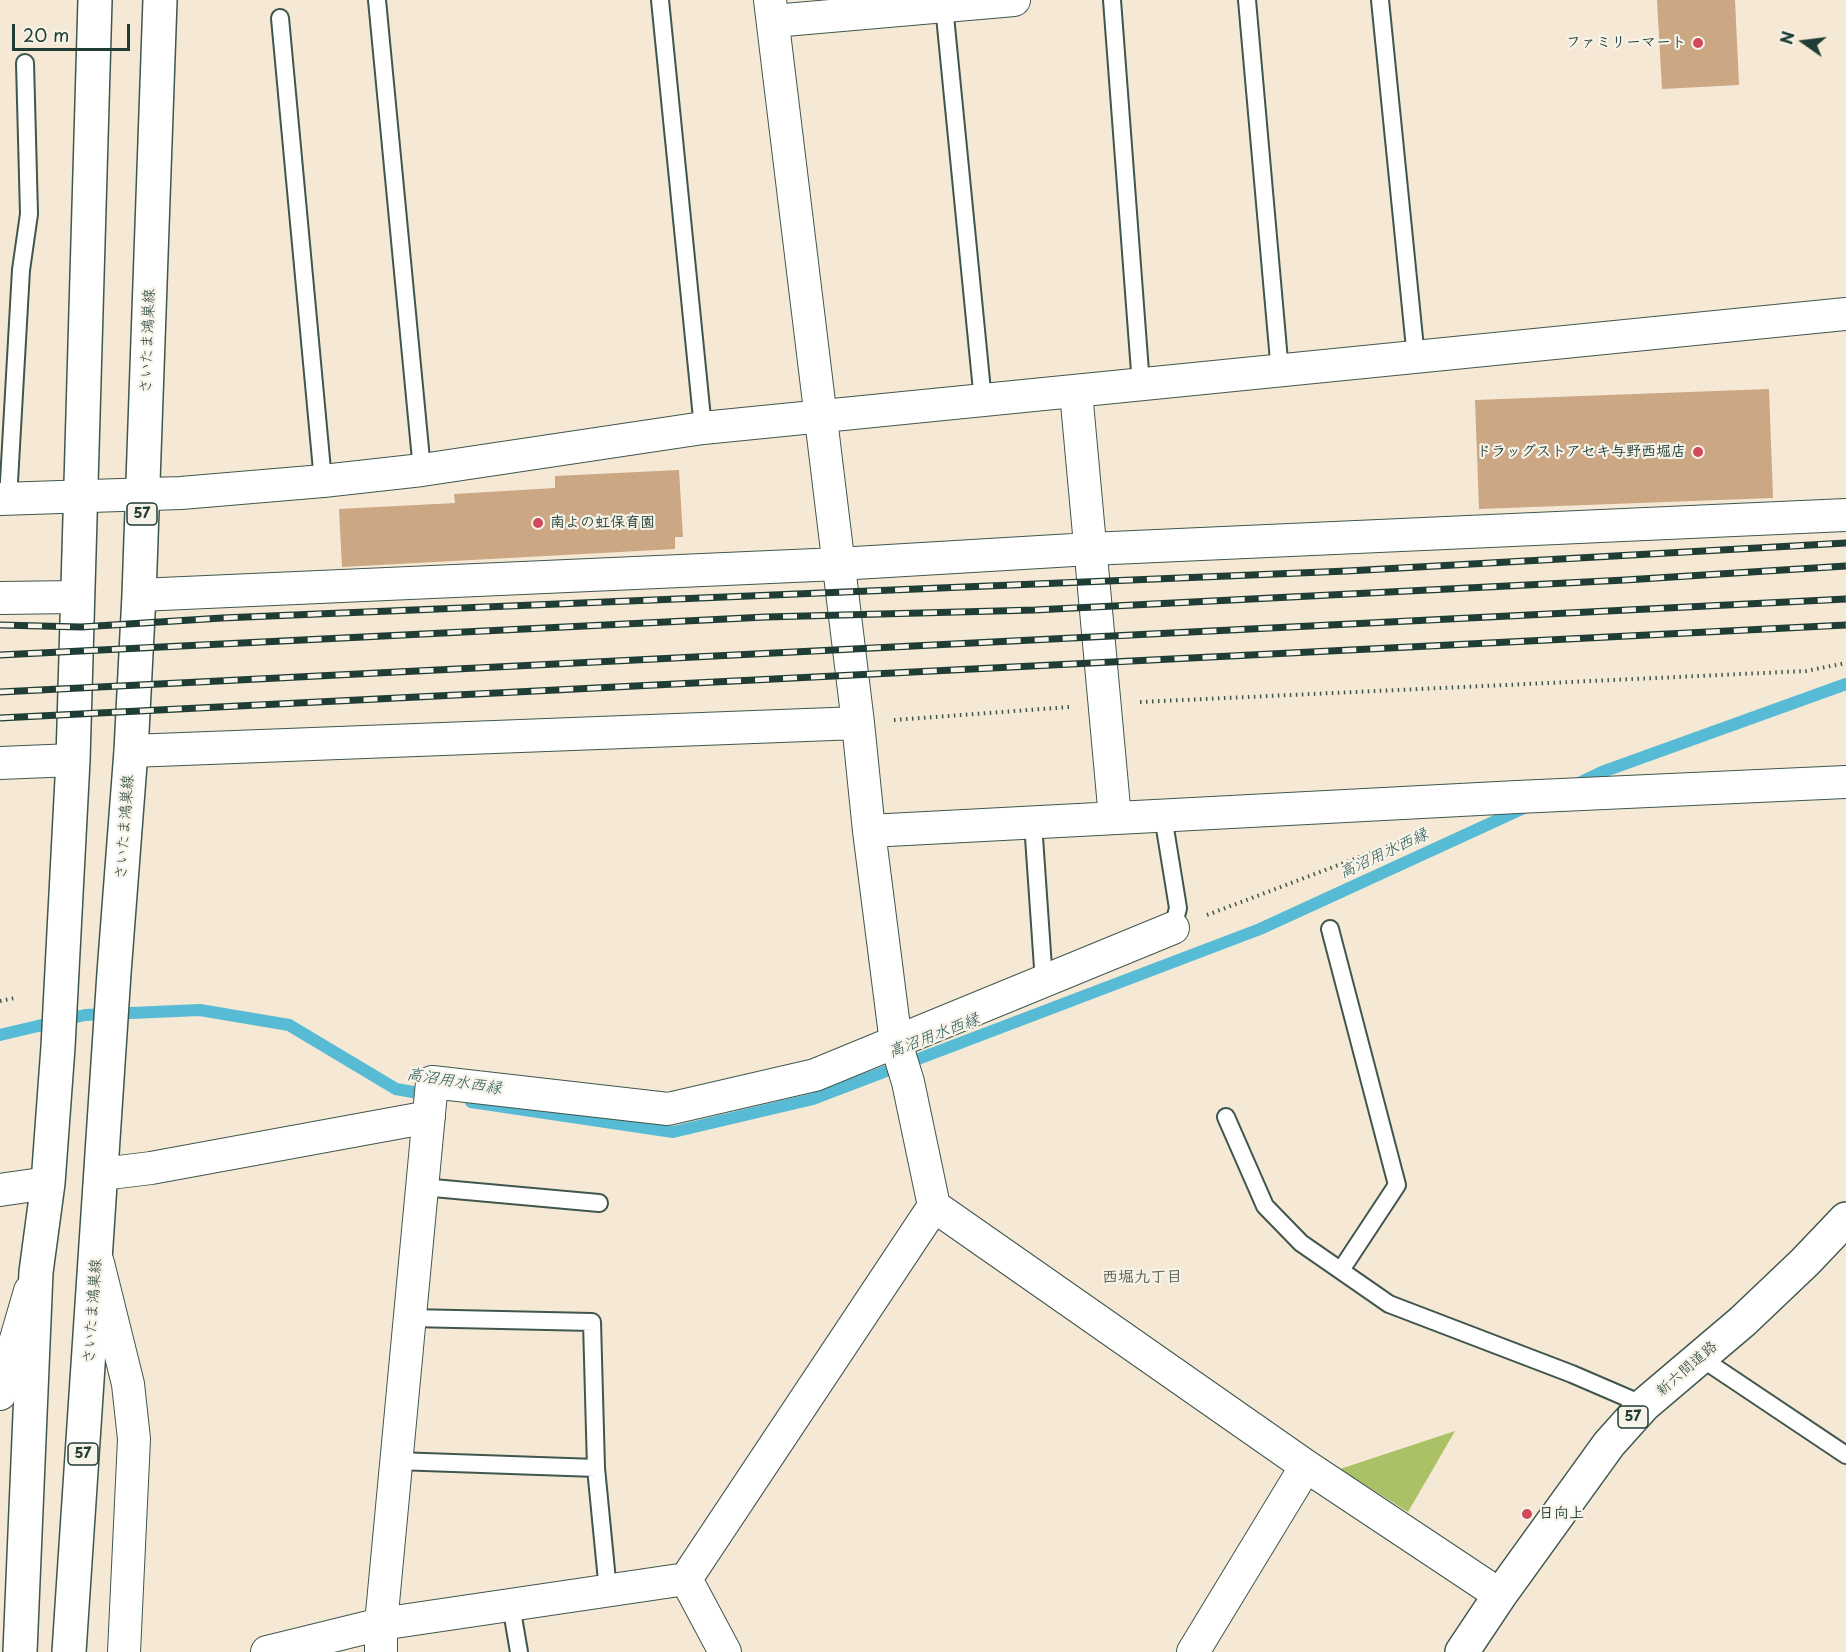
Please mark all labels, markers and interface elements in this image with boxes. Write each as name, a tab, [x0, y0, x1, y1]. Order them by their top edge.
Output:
scale bar	[15, 12, 134, 50]
north arrow	[1774, 12, 1834, 72]
text: 20 m	[23, 21, 69, 48]
text: N	[1773, 29, 1800, 47]
place label: ファミリーマート	[1566, 34, 1686, 52]
marker: ファミリーマート	[1691, 36, 1705, 50]
street label: さいたま鴻巣線	[137, 288, 159, 394]
place label: ドラッグストアセキ与野西堀店	[1476, 443, 1686, 461]
marker: ドラッグストアセキ与野西堀店	[1691, 445, 1705, 459]
road number: 57	[127, 503, 157, 525]
place label: 南よの虹保育園	[550, 514, 655, 532]
marker: 南よの虹保育園	[531, 516, 545, 530]
street label: さいたま鴻巣線	[112, 774, 138, 880]
water label: 高沼用水西縁	[1336, 825, 1432, 883]
water label: 高沼用水西縁	[886, 1010, 982, 1062]
water label: 高沼用水西縁	[405, 1065, 503, 1099]
street label: さいたま鴻巣線	[80, 1258, 106, 1364]
district label: 西堀九丁目	[1102, 1268, 1182, 1288]
street label: 新六間道路	[1653, 1338, 1721, 1400]
road number: 57	[1618, 1406, 1648, 1428]
road number: 57	[68, 1443, 98, 1465]
place label: 日向上	[1539, 1505, 1584, 1523]
marker: 日向上	[1520, 1507, 1534, 1521]

